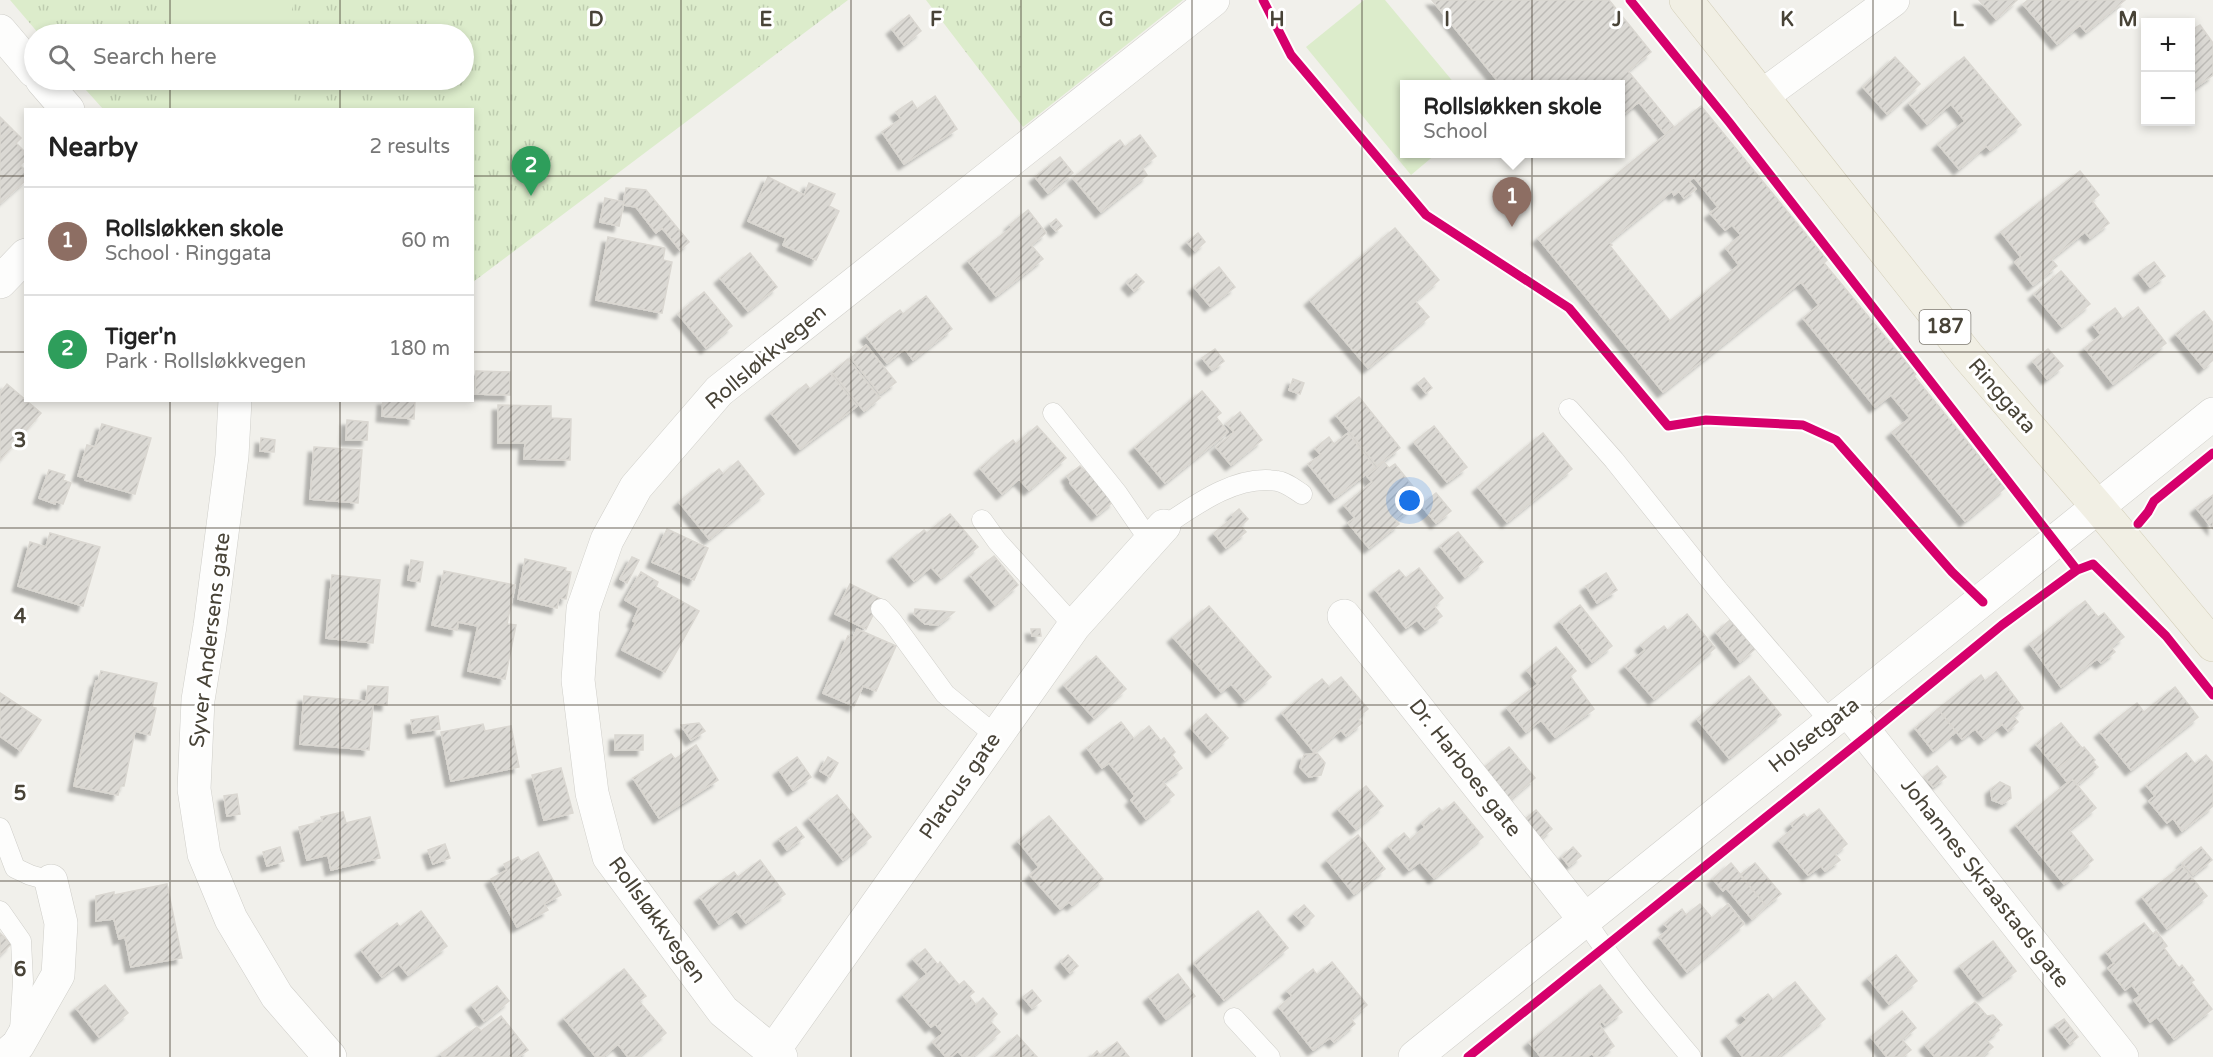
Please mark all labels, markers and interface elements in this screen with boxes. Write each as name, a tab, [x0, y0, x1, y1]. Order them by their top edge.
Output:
text: D	[588, 8, 604, 32]
text: E	[760, 8, 773, 32]
text: F	[930, 8, 942, 32]
text: G	[1098, 8, 1114, 32]
text: H	[1269, 8, 1285, 32]
text: I	[1444, 8, 1450, 32]
text: J	[1611, 8, 1622, 32]
text: K	[1780, 8, 1794, 32]
text: L	[1952, 8, 1964, 32]
text: M	[2118, 8, 2138, 32]
map controls	[2141, 18, 2195, 126]
button: +	[2141, 18, 2195, 72]
search box	[24, 24, 474, 90]
icon: search	[45, 41, 78, 74]
text: Search here	[93, 44, 217, 70]
button: −	[2141, 72, 2195, 126]
popup	[1400, 80, 1625, 158]
text: Rollsløkken skole	[1423, 94, 1602, 120]
text: School	[1423, 120, 1488, 144]
text: Nearby	[48, 132, 138, 163]
text: 2 results	[370, 135, 450, 159]
pin: 2	[512, 146, 550, 196]
pin: 1	[1492, 178, 1532, 227]
text: Rollsløkken skole	[105, 216, 283, 242]
text: 1	[61, 229, 74, 253]
text: 60 m	[401, 229, 450, 253]
text: School · Ringgata	[105, 242, 272, 266]
street label: Rollsløkkvegen	[701, 299, 831, 415]
road number: 187	[1920, 310, 1970, 344]
text: Tiger'n	[105, 324, 177, 350]
text: 2	[61, 337, 74, 361]
text: 180 m	[389, 337, 450, 361]
text: Park · Rollsløkkvegen	[105, 350, 306, 374]
street label: Ringgata	[1963, 354, 2041, 438]
text: 3	[14, 429, 26, 453]
your location	[1395, 486, 1424, 515]
street label: Syver Andersens gate	[184, 531, 236, 749]
text: 4	[14, 605, 27, 629]
street label: Holsetgata	[1764, 692, 1864, 778]
street label: Dr. Harboes gate	[1404, 694, 1527, 842]
street label: Platous gate	[914, 728, 1006, 844]
street label: Johannes Skraastads gate	[1895, 773, 2075, 993]
text: 5	[14, 782, 26, 806]
street label: Rollsløkkvegen	[603, 852, 711, 988]
text: 6	[14, 958, 26, 982]

